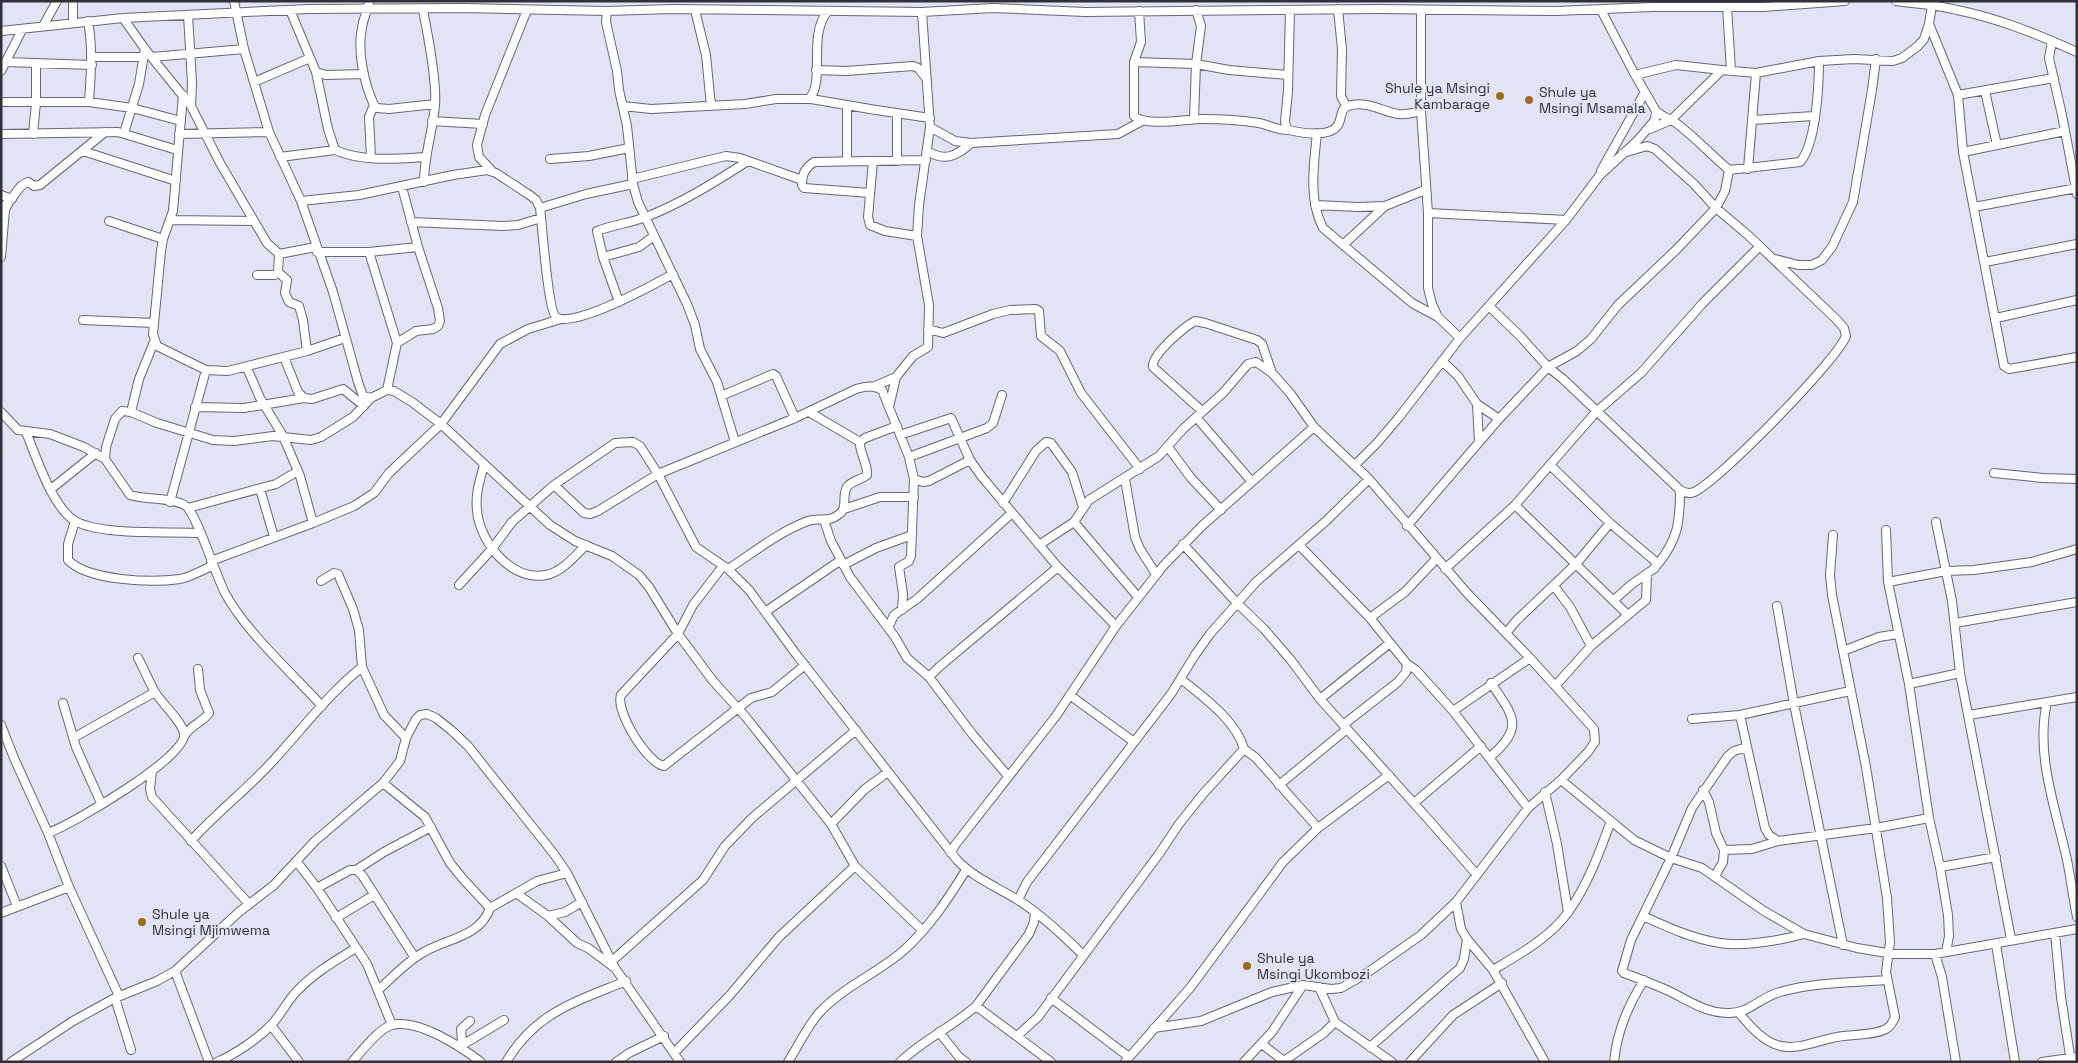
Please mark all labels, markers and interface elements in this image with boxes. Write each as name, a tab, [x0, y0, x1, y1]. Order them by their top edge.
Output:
place label: Shule ya Msingi Kambarage	[1385, 79, 1490, 113]
place label: Shule ya Msingi Msamala	[1539, 83, 1646, 117]
marker: Shule ya Msingi Kambarage	[1494, 90, 1506, 102]
marker: Shule ya Msingi Msamala	[1523, 94, 1535, 106]
place label: Shule ya Msingi Mjimwema	[152, 905, 270, 939]
marker: Shule ya Msingi Mjimwema	[136, 916, 148, 928]
place label: Shule ya Msingi Ukombozi	[1257, 949, 1370, 983]
marker: Shule ya Msingi Ukombozi	[1241, 960, 1253, 972]

